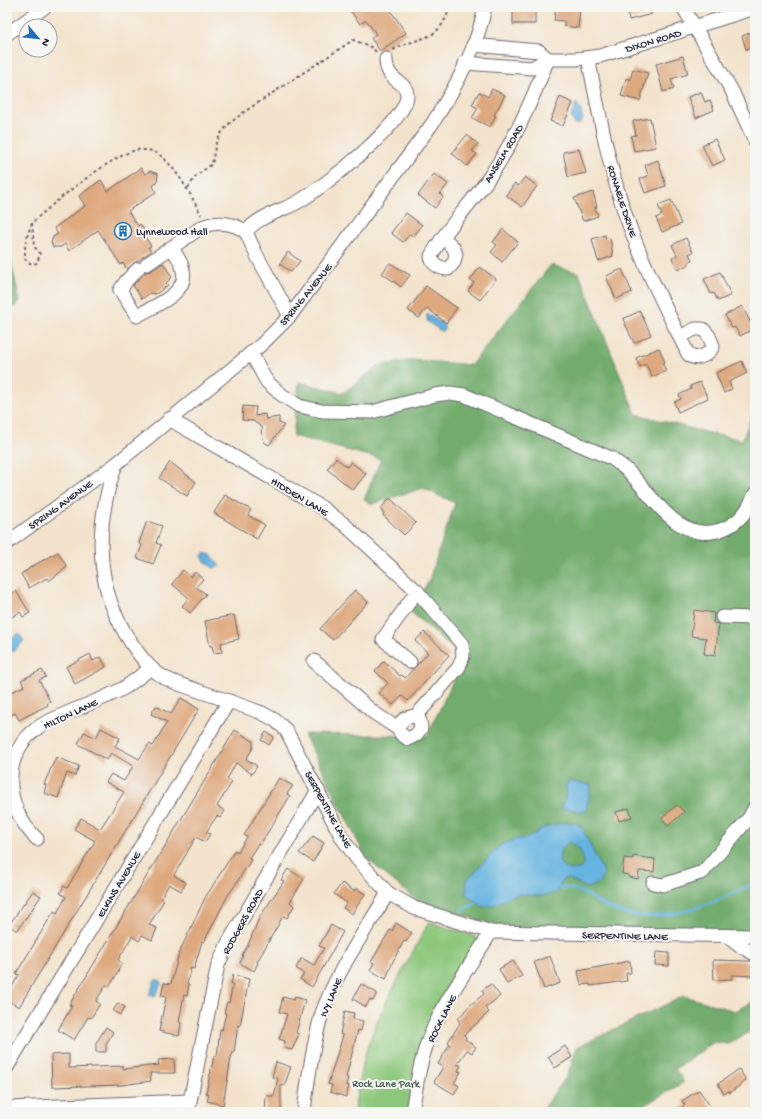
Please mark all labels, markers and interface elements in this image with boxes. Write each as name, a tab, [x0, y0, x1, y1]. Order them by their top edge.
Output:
north arrow	[18, 18, 58, 58]
street label: DIXON ROAD	[623, 27, 684, 56]
text: N	[38, 36, 52, 48]
street label: ANSELM ROAD	[483, 122, 527, 185]
street label: RONAELE DRIVE	[604, 164, 639, 240]
building icon: Lynnewood Hall	[113, 221, 133, 241]
place label: Lynnewood Hall	[136, 227, 208, 239]
street label: SPRING AVENUE	[278, 261, 336, 329]
street label: HIDDEN LANE	[268, 476, 331, 520]
street label: SPRING AVENUE	[27, 478, 96, 533]
street label: HILTON LANE	[42, 697, 101, 733]
street label: SERPENTINE LANE	[301, 769, 354, 851]
street label: ELKINS AVENUE	[95, 849, 145, 920]
street label: RODGERS ROAD	[221, 886, 267, 957]
street label: SERPENTINE LANE	[582, 930, 669, 944]
street label: IVY LANE	[318, 976, 346, 1019]
street label: ROCK LANE	[426, 992, 460, 1045]
park label: Rock Lane Park	[352, 1079, 421, 1091]

